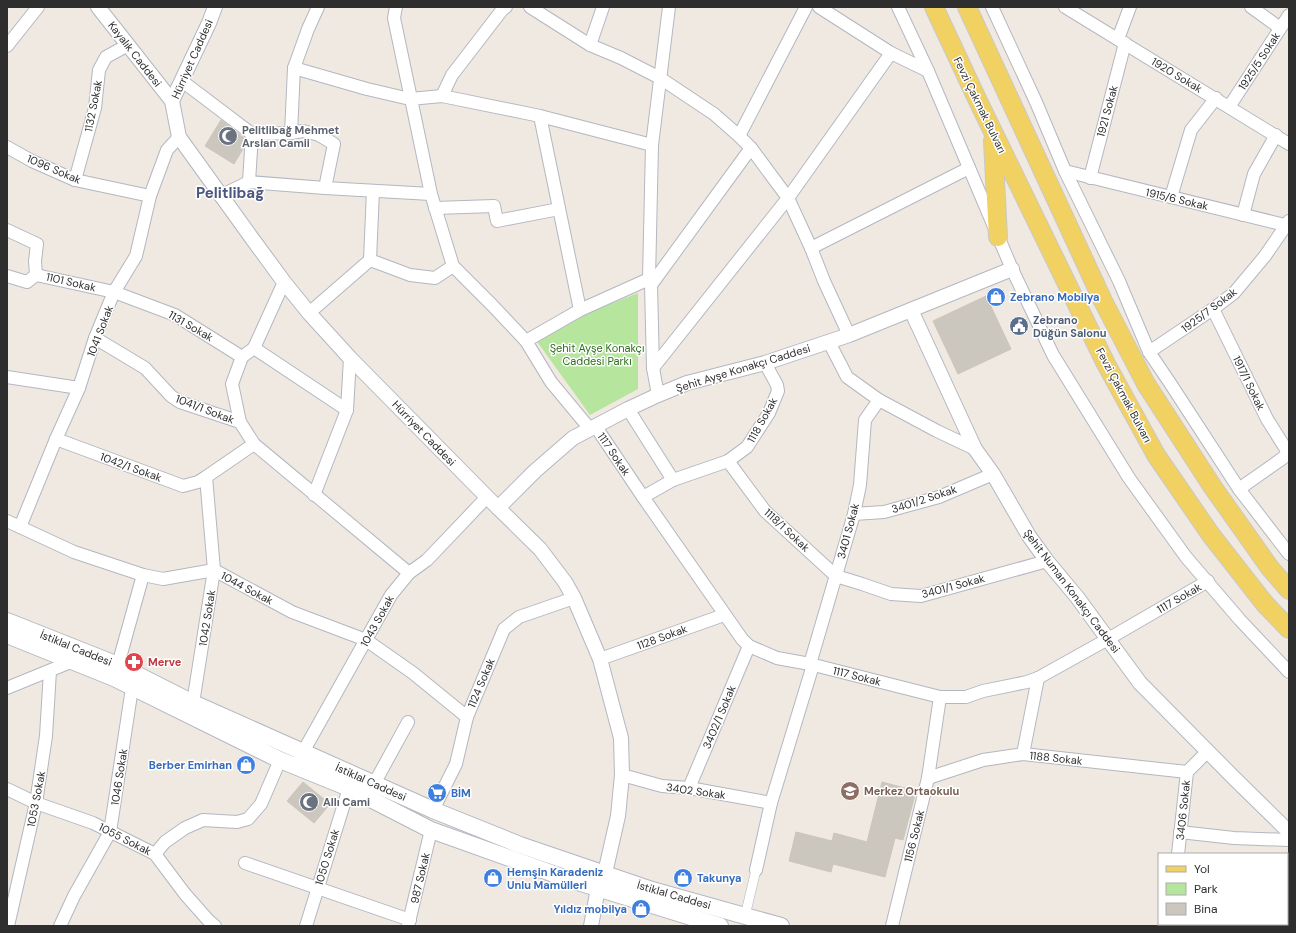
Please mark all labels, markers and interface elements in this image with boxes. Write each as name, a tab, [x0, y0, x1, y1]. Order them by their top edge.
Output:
street label: Hürriyet Caddesi	[168, 17, 216, 101]
street label: Kayalık Caddesi	[105, 18, 165, 90]
street label: 1925/5 Sokak	[1235, 29, 1283, 93]
street label: 1920 Sokak	[1149, 54, 1205, 96]
street label: Fevzi Çakmak Bulvarı	[951, 55, 1009, 155]
street label: 1132 Sokak	[81, 78, 105, 133]
street label: 1921 Sokak	[1093, 83, 1121, 138]
place label: Pelitlibağ Mehmet Arslan Camii	[242, 123, 340, 150]
mosque icon: Pelitlibağ Mehmet Arslan Camii	[217, 125, 239, 147]
street label: 1096 Sokak	[25, 151, 84, 187]
district label: Pelitlibağ	[196, 183, 264, 203]
street label: 1915/6 Sokak	[1144, 185, 1210, 213]
street label: 1101 Sokak	[45, 269, 98, 295]
street label: 1925/7 Sokak	[1178, 284, 1240, 335]
shop icon: Zebrano Mobilya	[985, 286, 1007, 308]
place label: Zebrano Mobilya	[1010, 290, 1099, 304]
street label: 1041 Sokak	[84, 303, 116, 359]
street label: 1131 Sokak	[166, 308, 216, 345]
place label: Zebrano Düğün Salonu	[1033, 313, 1107, 340]
public building icon: Zebrano Düğün Salonu	[1008, 315, 1030, 337]
park label: Şehit Ayşe Konakçı Caddesi Parkı	[550, 341, 644, 368]
street label: Şehit Ayşe Konakçı Caddesi	[674, 341, 812, 395]
street label: Fevzi Çakmak Bulvarı	[1093, 345, 1155, 445]
street label: 1917/1 Sokak	[1230, 353, 1268, 413]
street label: 1041/1 Sokak	[174, 391, 237, 427]
street label: 1118 Sokak	[744, 394, 780, 445]
street label: Hürriyet Caddesi	[389, 397, 459, 469]
street label: 1117 Sokak	[594, 430, 634, 479]
street label: 1042/1 Sokak	[98, 449, 164, 485]
street label: 3401/2 Sokak	[890, 482, 959, 516]
street label: 3401 Sokak	[834, 501, 862, 560]
street label: 1118/1 Sokak	[761, 505, 813, 555]
street label: Şehit Numan Konakçı Caddesi	[1021, 526, 1123, 656]
street label: 1044 Sokak	[218, 568, 276, 608]
street label: 3401/1 Sokak	[920, 571, 987, 601]
street label: 1117 Sokak	[1154, 579, 1204, 616]
street label: 1042 Sokak	[196, 588, 218, 647]
street label: 1043 Sokak	[357, 592, 397, 649]
street label: 1128 Sokak	[635, 621, 690, 653]
street label: İstiklal Caddesi	[38, 627, 114, 669]
pharmacy icon: Merve	[123, 651, 145, 673]
place label: Merve	[148, 655, 182, 669]
street label: 1124 Sokak	[464, 656, 498, 710]
street label: 1117 Sokak	[832, 663, 883, 689]
street label: 3402/1 Sokak	[699, 683, 739, 751]
street label: 1046 Sokak	[108, 747, 130, 806]
street label: 1188 Sokak	[1029, 748, 1084, 768]
shop icon: Berber Emirhan	[235, 754, 257, 776]
place label: Berber Emirhan	[149, 758, 232, 772]
street label: İstiklal Caddesi	[333, 760, 409, 804]
street label: 1053 Sokak	[24, 769, 48, 828]
street label: 3406 Sokak	[1173, 779, 1193, 841]
street label: 3402 Sokak	[665, 780, 727, 802]
school or university icon: Merkez Ortaokulu	[839, 780, 861, 802]
supermarket icon: BİM	[426, 782, 448, 804]
place label: Merkez Ortaokulu	[864, 784, 959, 798]
place label: BİM	[451, 786, 471, 800]
mosque icon: Allı Cami	[298, 791, 320, 813]
place label: Allı Cami	[323, 795, 370, 809]
street label: 1156 Sokak	[901, 808, 927, 864]
street label: 1055 Sokak	[96, 820, 154, 858]
street label: 1050 Sokak	[312, 827, 342, 887]
street label: 987 Sokak	[407, 851, 433, 905]
legend	[1158, 853, 1288, 925]
text: Yol	[1194, 861, 1210, 877]
place label: Hemşin Karadeniz Unlu Mamülleri	[507, 865, 603, 892]
shop icon: Hemşin Karadeniz Unlu Mamülleri	[482, 867, 504, 889]
shop icon: Takunya	[672, 867, 694, 889]
place label: Takunya	[697, 871, 741, 885]
street label: İstiklal Caddesi	[635, 878, 713, 912]
text: Park	[1194, 881, 1218, 897]
shop icon: Yıldız mobilya	[630, 898, 652, 920]
text: Bina	[1194, 901, 1218, 917]
place label: Yıldız mobilya	[554, 902, 627, 916]

